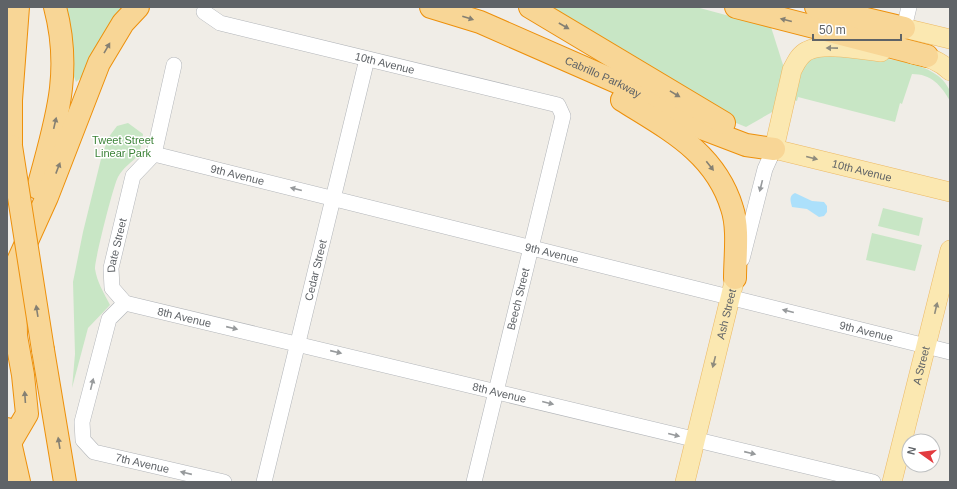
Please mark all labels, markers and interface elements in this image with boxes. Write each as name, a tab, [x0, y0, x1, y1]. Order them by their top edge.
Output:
one-way arrow	[463, 15, 475, 21]
one-way arrow	[780, 16, 792, 22]
scale bar	[813, 16, 901, 42]
one-way arrow	[558, 23, 570, 30]
text: 50 m	[819, 23, 846, 37]
one-way arrow	[104, 42, 111, 54]
one-way arrow	[825, 45, 838, 51]
street label: 10th Avenue	[354, 50, 416, 76]
street label: Cabrillo Parkway	[563, 54, 644, 100]
one-way arrow	[670, 90, 680, 98]
one-way arrow	[52, 116, 58, 129]
park label: Tweet Street Linear Park	[92, 134, 154, 159]
one-way arrow	[805, 156, 818, 162]
street label: 10th Avenue	[831, 157, 893, 184]
one-way arrow	[705, 160, 714, 171]
one-way arrow	[56, 162, 62, 174]
street label: 9th Avenue	[209, 162, 266, 187]
one-way arrow	[757, 179, 763, 192]
one-way arrow	[289, 186, 301, 192]
street label: Date Street	[105, 217, 129, 273]
street label: Cedar Street	[302, 238, 329, 302]
street label: 9th Avenue	[524, 241, 580, 265]
street label: Beech Street	[504, 267, 532, 331]
street label: Ash Street	[714, 288, 738, 340]
one-way arrow	[933, 302, 939, 314]
one-way arrow	[34, 305, 40, 317]
street label: 8th Avenue	[156, 305, 212, 329]
one-way arrow	[782, 308, 794, 314]
street label: 9th Avenue	[838, 319, 894, 344]
one-way arrow	[225, 325, 238, 331]
street label: A Street	[911, 345, 932, 386]
one-way arrow	[330, 350, 342, 356]
one-way arrow	[711, 356, 717, 368]
one-way arrow	[89, 378, 95, 390]
street label: 8th Avenue	[471, 380, 528, 405]
one-way arrow	[22, 391, 29, 403]
one-way arrow	[541, 401, 554, 407]
one-way arrow	[667, 432, 680, 438]
north arrow	[901, 433, 941, 473]
one-way arrow	[56, 437, 62, 450]
text: N	[905, 445, 918, 456]
one-way arrow	[744, 450, 756, 456]
street label: 7th Avenue	[114, 451, 170, 475]
one-way arrow	[180, 470, 192, 476]

